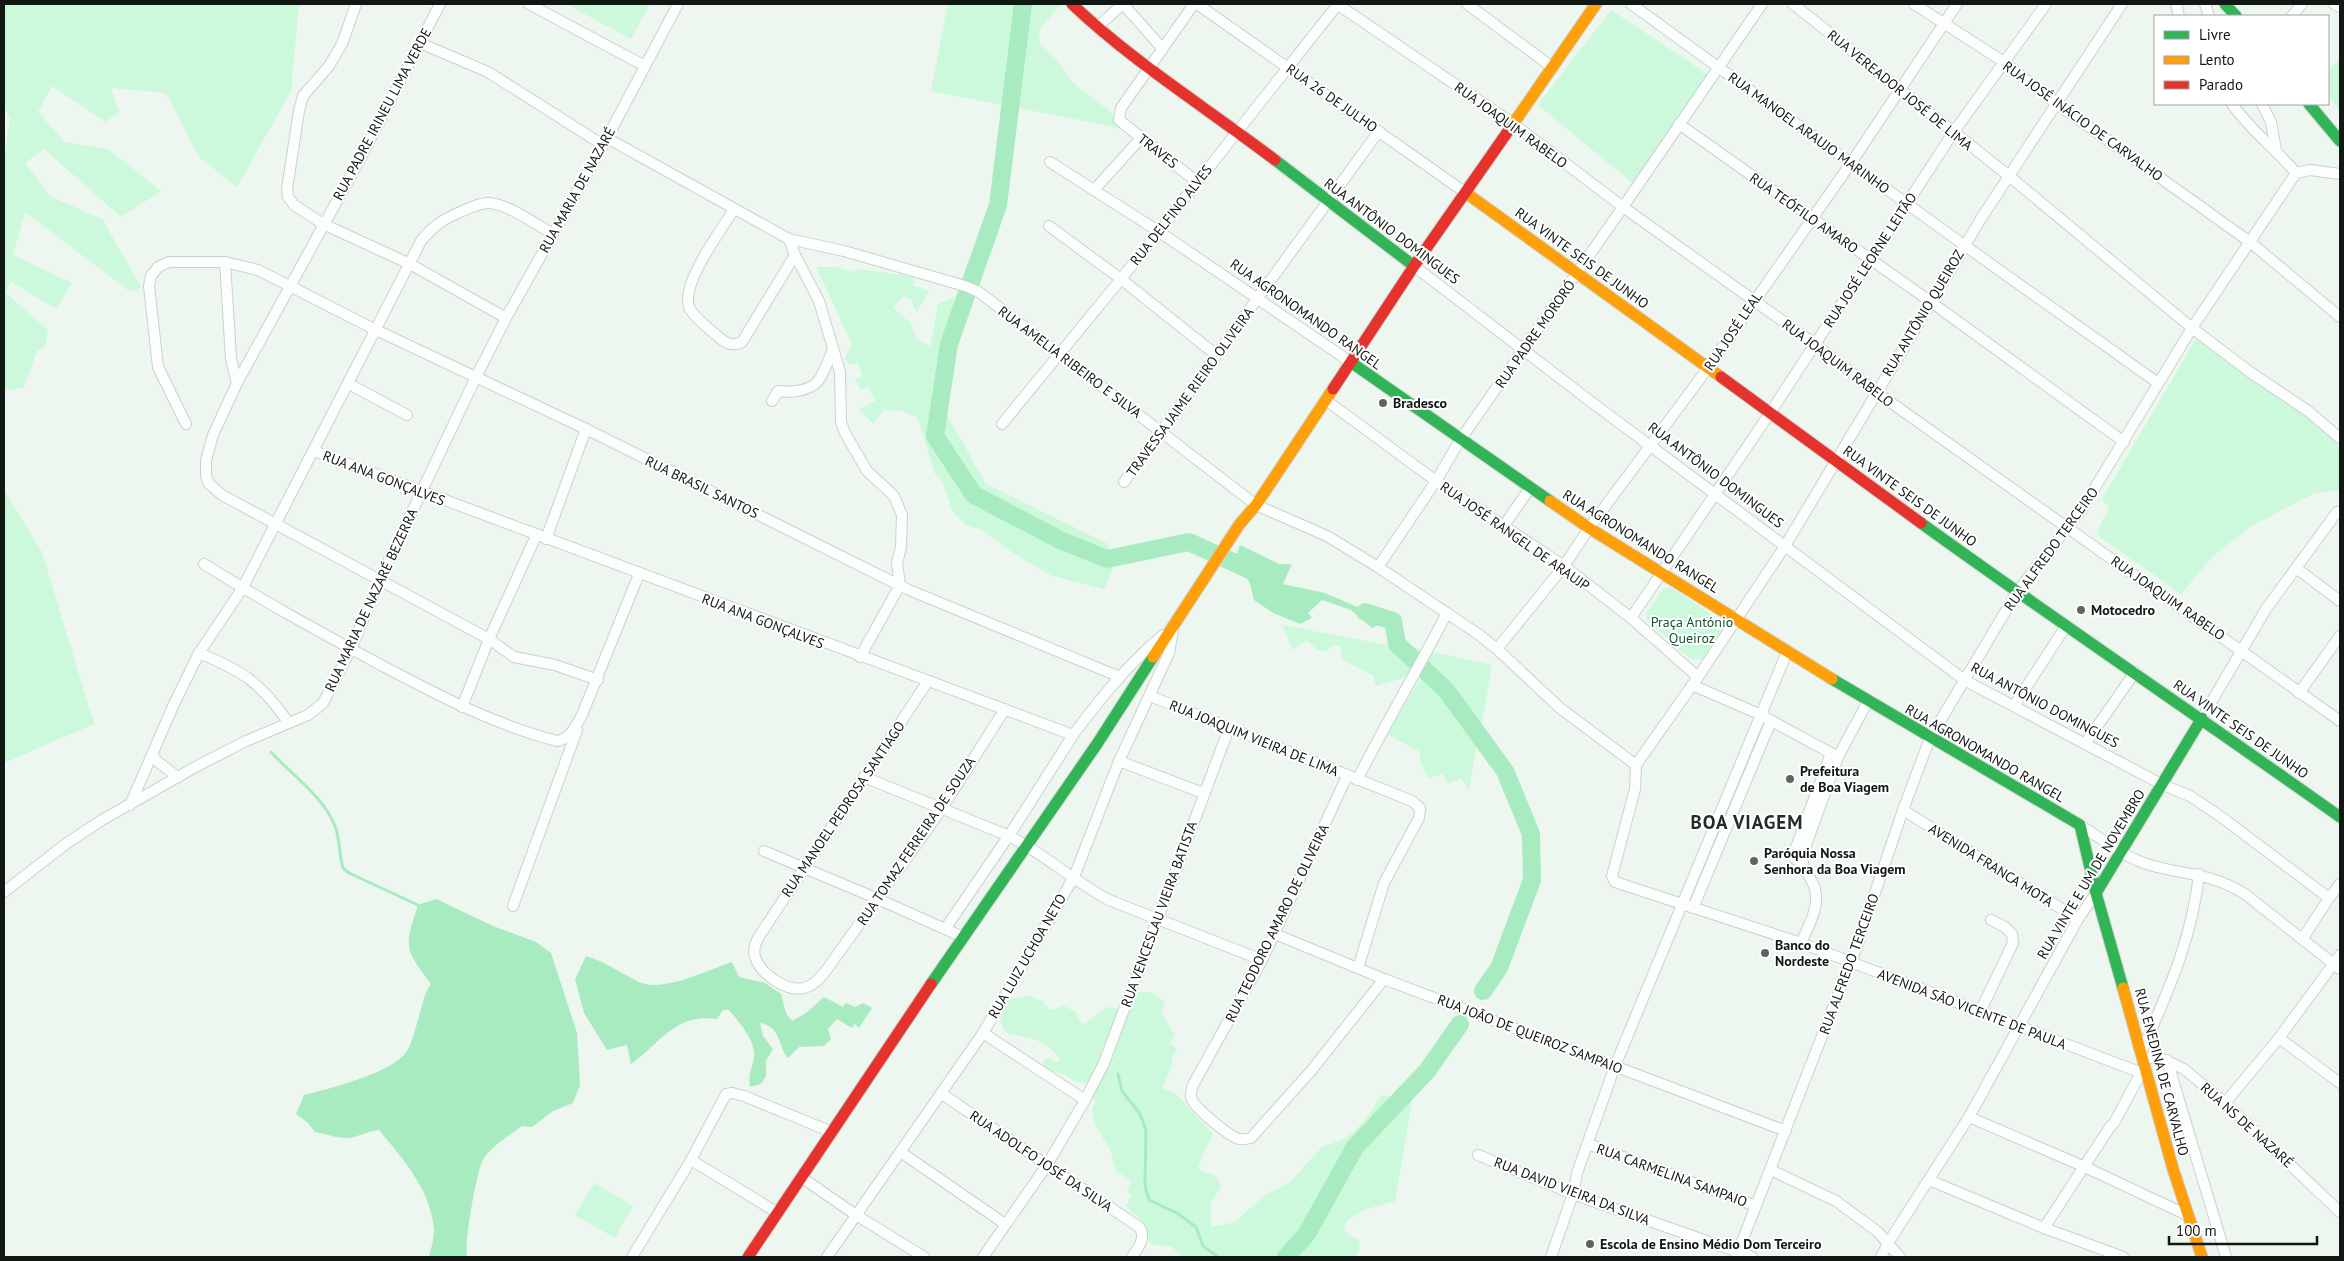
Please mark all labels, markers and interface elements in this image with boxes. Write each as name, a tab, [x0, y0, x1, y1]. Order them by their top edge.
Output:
legend	[2154, 15, 2329, 105]
street label: RUA PADRE IRINEU LIMA VERDE	[329, 25, 435, 203]
text: Livre	[2199, 25, 2231, 44]
street label: RUA VEREADOR JOSÉ DE LIMA	[1824, 26, 1977, 155]
text: Lento	[2199, 50, 2235, 69]
street label: RUA JOSÉ INÁCIO DE CARVALHO	[1999, 57, 2167, 185]
street label: RUA 26 DE JULHO	[1283, 60, 1381, 136]
street label: RUA MANOEL ARAUJO MARINHO	[1725, 68, 1893, 198]
text: Parado	[2199, 75, 2243, 94]
street label: RUA JOAQUIM RABELO	[1451, 78, 1571, 172]
street label: RUA MARIA DE NAZARÉ	[535, 124, 619, 256]
street label: TRAVES	[1134, 130, 1182, 172]
street label: RUA DELFINO ALVES	[1126, 161, 1216, 269]
street label: RUA TEÓFILO AMARO	[1746, 169, 1862, 257]
street label: RUA ANTÔNIO DOMINGUES	[1321, 174, 1463, 288]
street label: RUA JOSÉ LEORNE LEITÃO	[1820, 189, 1920, 331]
street label: RUA VINTE SEIS DE JUNHO	[1512, 203, 1652, 313]
street label: RUA ANTÔNIO QUEIROZ	[1878, 246, 1968, 379]
street label: RUA AGRONOMANDO RANGEL	[1227, 255, 1385, 373]
street label: RUA PADRE MORORÓ	[1491, 276, 1579, 392]
street label: RUA JOSÉ LEAL	[1700, 288, 1766, 374]
street label: RUA AMELIA RIBEIRO E SILVA	[995, 302, 1146, 422]
street label: TRAVESSA JAIME RIEIRO OLIVEIRA	[1122, 303, 1258, 480]
street label: RUA JOAQUIM RABELO	[1779, 315, 1897, 411]
place label: Bradesco	[1393, 394, 1448, 412]
marker: Bradesco	[1377, 397, 1389, 409]
street label: RUA ANTÔNIO DOMINGUES	[1645, 418, 1787, 532]
street label: RUA VINTE SEIS DE JUNHO	[1840, 441, 1980, 551]
street label: RUA ANA GONÇALVES	[320, 446, 448, 510]
street label: RUA BRASIL SANTOS	[642, 452, 762, 522]
street label: RUA JOSÉ RANGEL DE ARAUJP	[1437, 477, 1593, 595]
street label: RUA ALFREDO TERCEIRO	[2000, 484, 2102, 614]
street label: RUA AGRONOMANDO RANGEL	[1559, 485, 1723, 597]
street label: RUA MARIA DE NAZARÉ BEZERRA	[321, 505, 422, 694]
street label: RUA JOAQUIM RABELO	[2107, 552, 2229, 644]
street label: RUA ANA GONÇALVES	[699, 589, 827, 653]
place label: Motocedro	[2091, 601, 2155, 619]
marker: Motocedro	[2075, 604, 2087, 616]
park label: Praça António Queiroz	[1651, 613, 1733, 647]
street label: RUA ANTÔNIO DOMINGUES	[1968, 658, 2122, 752]
street label: RUA VINTE SEIS DE JUNHO	[2170, 675, 2312, 783]
street label: RUA JOAQUIM VIEIRA DE LIMA	[1167, 696, 1342, 781]
street label: RUA AGRONOMANDO RANGEL	[1902, 700, 2068, 806]
street label: RUA MANOEL PEDROSA SANTIAGO	[777, 718, 909, 900]
street label: RUA TOMAZ FERREIRA DE SOUZA	[853, 753, 980, 929]
place label: Prefeitura de Boa Viagem	[1800, 762, 1889, 796]
marker: Prefeitura de Boa Viagem	[1784, 773, 1796, 785]
street label: RUA VINTE E UM DE NOVEMBRO	[2033, 786, 2149, 962]
district label: BOA VIAGEM	[1691, 810, 1803, 834]
street label: RUA VENCESLAU VIEIRA BATISTA	[1117, 818, 1201, 1010]
street label: AVENIDA FRANCA MOTA	[1925, 819, 2057, 911]
street label: RUA TEODORO AMARO DE OLIVEIRA	[1221, 820, 1333, 1025]
place label: Paróquia Nossa Senhora da Boa Viagem	[1764, 844, 1906, 878]
marker: Paróquia Nossa Senhora da Boa Viagem	[1748, 855, 1760, 867]
street label: RUA LUIZ UCHOA NETO	[984, 891, 1070, 1021]
street label: RUA ALFREDO TERCEIRO	[1815, 891, 1883, 1037]
place label: Banco do Nordeste	[1775, 936, 1830, 970]
marker: Banco do Nordeste	[1759, 947, 1771, 959]
street label: AVENIDA SÃO VICENTE DE PAULA	[1875, 965, 2070, 1054]
street label: RUA ENEDINA DE CARVALHO	[2131, 986, 2193, 1158]
street label: RUA JOÃO DE QUEIROZ SAMPAIO	[1435, 990, 1625, 1078]
street label: RUA NS DE NAZARÉ	[2197, 1079, 2297, 1171]
street label: RUA ADOLFO JOSÉ DA SILVA	[966, 1106, 1116, 1216]
street label: RUA CARMELINA SAMPAIO	[1594, 1139, 1750, 1211]
street label: RUA DAVID VIEIRA DA SILVA	[1491, 1153, 1653, 1229]
scale bar	[2169, 1214, 2316, 1246]
text: 100 m	[2176, 1221, 2217, 1240]
place label: Escola de Ensino Médio Dom Terceiro	[1600, 1235, 1822, 1253]
marker: Escola de Ensino Médio Dom Terceiro	[1584, 1238, 1596, 1250]

